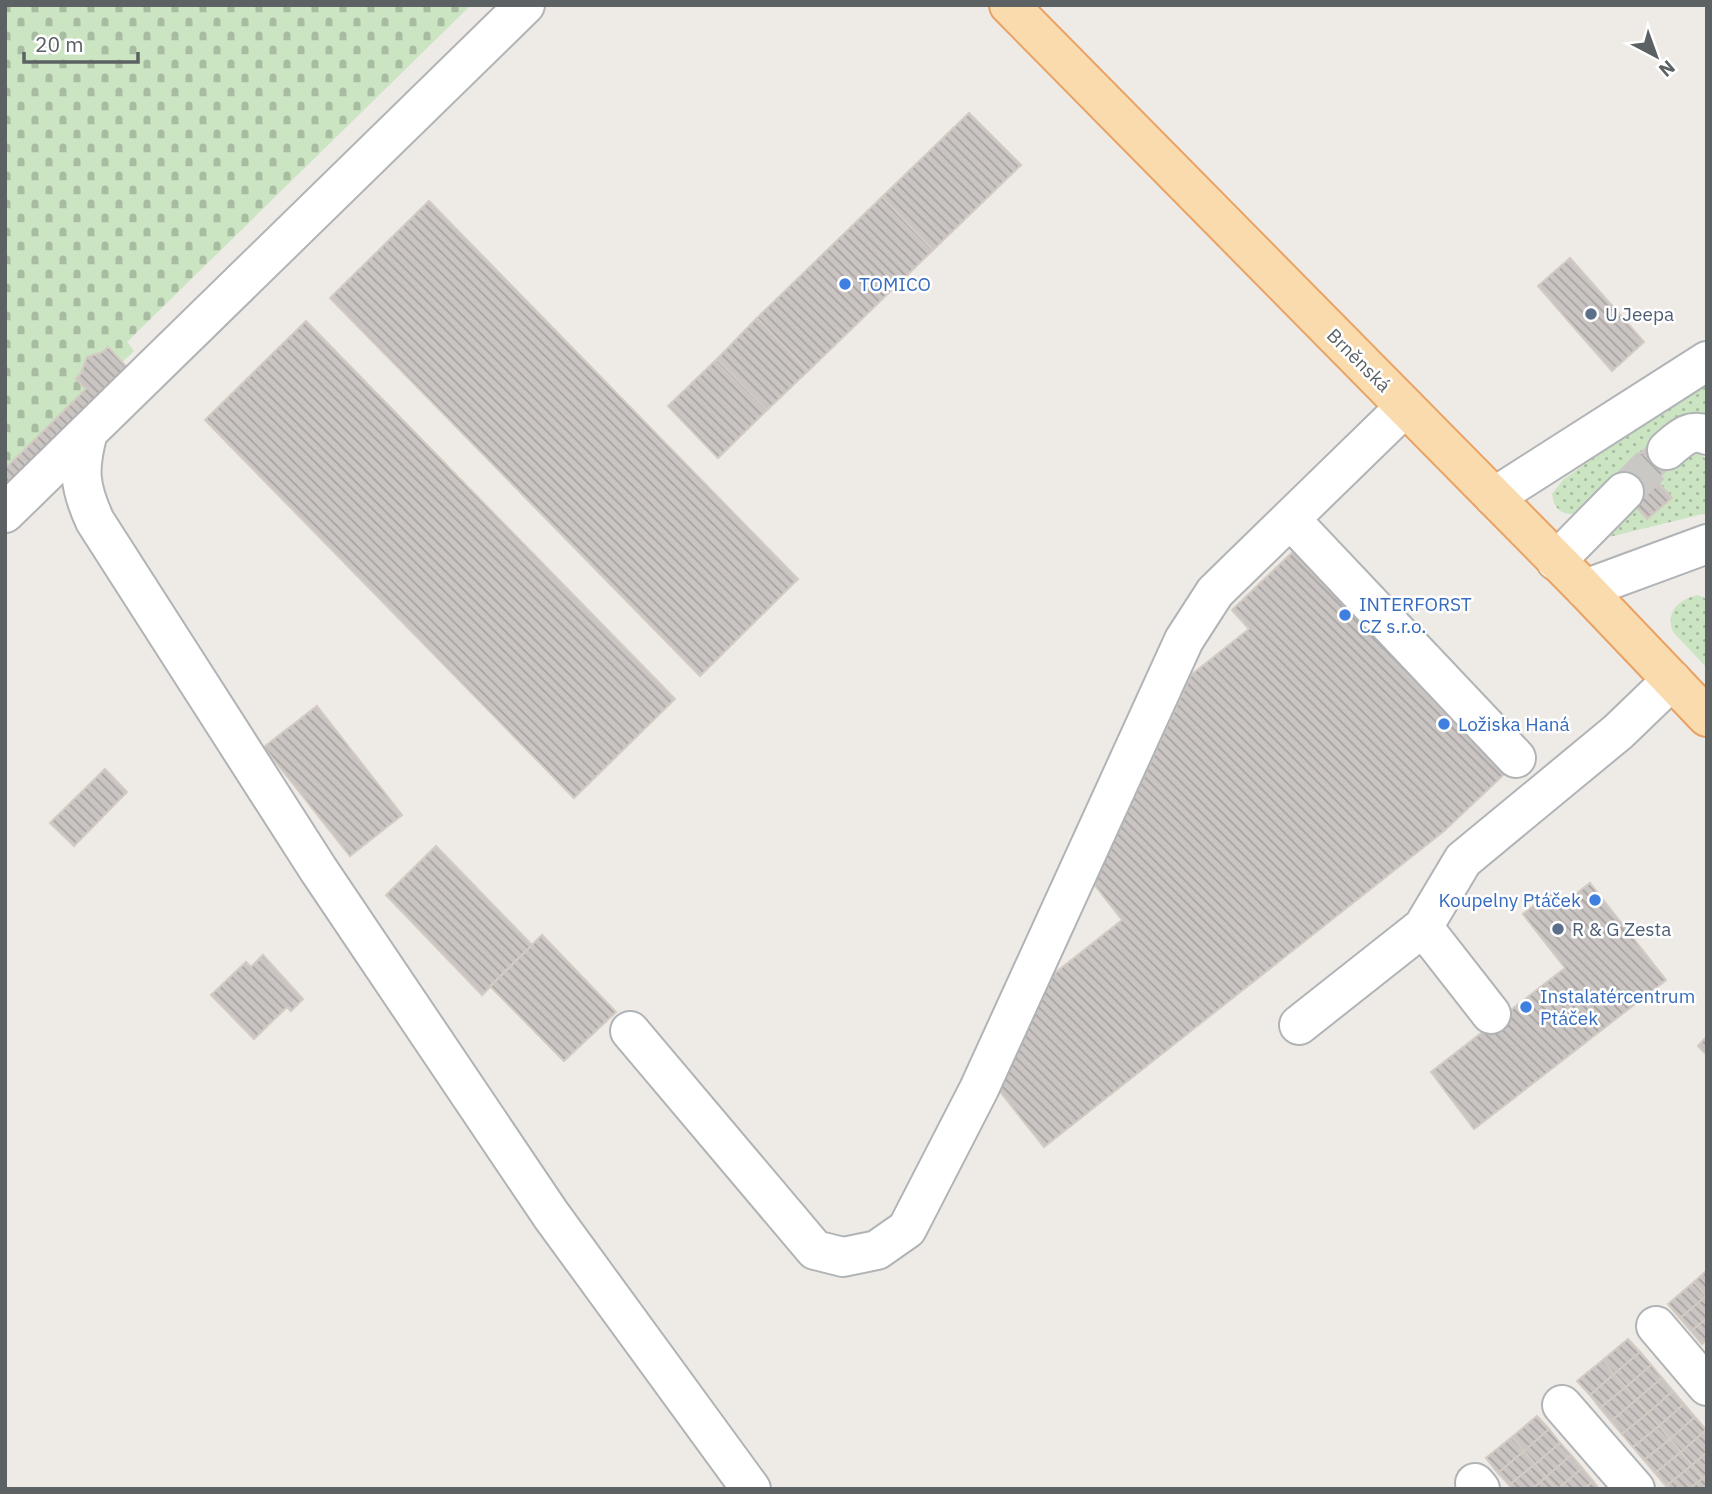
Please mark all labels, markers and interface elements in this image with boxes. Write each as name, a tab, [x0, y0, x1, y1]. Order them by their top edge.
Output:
scale bar	[24, 21, 138, 65]
north arrow	[1621, 21, 1691, 91]
text: 20 m	[35, 30, 84, 58]
text: N	[1654, 55, 1680, 82]
place label: TOMICO	[859, 272, 931, 296]
marker: TOMICO	[837, 276, 853, 292]
place label: U Jeepa	[1605, 302, 1674, 326]
marker: U Jeepa	[1583, 306, 1599, 322]
street label: Brněnská	[1322, 323, 1396, 397]
place label: INTERFORST CZ s.r.o.	[1359, 592, 1472, 638]
marker: INTERFORST CZ s.r.o.	[1337, 607, 1353, 623]
place label: Ložiska Haná	[1458, 712, 1570, 736]
marker: Ložiska Haná	[1436, 716, 1452, 732]
place label: Koupelny Ptáček	[1439, 888, 1581, 912]
marker: Koupelny Ptáček	[1587, 892, 1603, 908]
place label: R & G Zesta	[1572, 917, 1671, 941]
marker: R & G Zesta	[1550, 921, 1566, 937]
place label: Instalatércentrum Ptáček	[1540, 984, 1695, 1030]
marker: Instalatércentrum Ptáček	[1518, 999, 1534, 1015]

